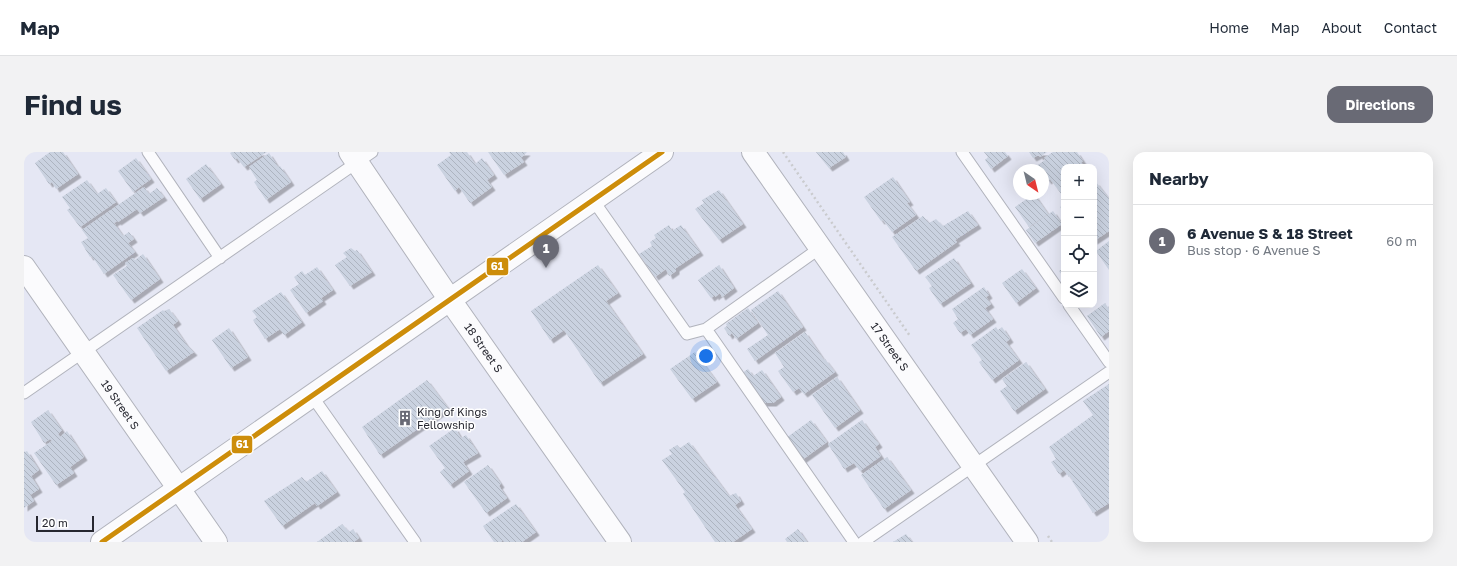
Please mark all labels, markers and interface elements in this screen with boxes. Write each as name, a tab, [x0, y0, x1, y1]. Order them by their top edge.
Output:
text: Map	[20, 16, 60, 39]
text: Home	[1209, 19, 1249, 36]
text: Map	[1271, 19, 1299, 36]
text: About	[1321, 19, 1362, 36]
text: Contact	[1384, 19, 1437, 36]
button: Directions	[1327, 86, 1433, 123]
text: Find us	[24, 88, 122, 121]
north arrow	[1013, 164, 1049, 200]
map controls	[1061, 164, 1097, 308]
button: +	[1061, 164, 1097, 200]
text: Nearby	[1149, 168, 1209, 189]
button: −	[1061, 200, 1097, 236]
text: 6 Avenue S & 18 Street	[1187, 224, 1353, 242]
text: 1	[1159, 233, 1165, 249]
text: 60 m	[1386, 233, 1417, 249]
pin: 1	[533, 235, 559, 268]
button: locate	[1061, 236, 1097, 272]
text: Bus stop · 6 Avenue S	[1187, 242, 1321, 258]
line badge: 61	[486, 257, 509, 276]
text: 61	[491, 259, 504, 272]
button: layers	[1061, 272, 1097, 308]
street label: 18 Street S	[462, 320, 506, 375]
street label: 17 Street S	[869, 320, 912, 373]
your location	[696, 346, 716, 366]
street label: 19 Street S	[99, 377, 142, 432]
place label: King of Kings Fellowship	[417, 405, 487, 431]
building icon: King of Kings Fellowship	[396, 409, 414, 427]
line badge: 61	[231, 435, 253, 454]
text: 61	[236, 437, 249, 450]
scale bar	[36, 514, 94, 533]
text: 20 m	[42, 516, 68, 529]

